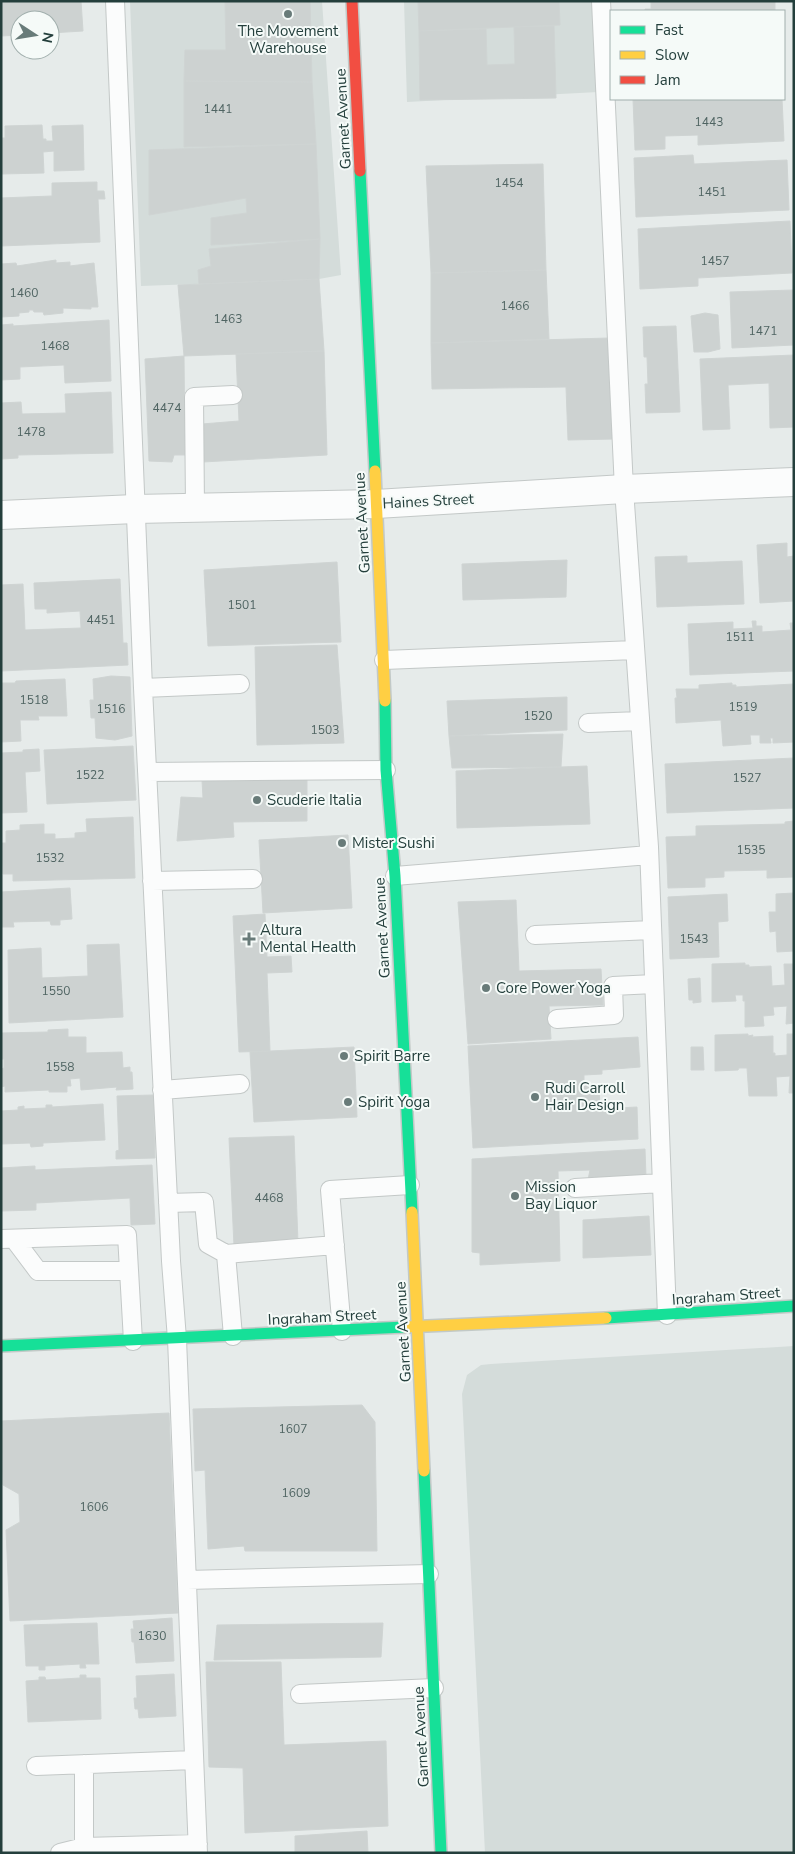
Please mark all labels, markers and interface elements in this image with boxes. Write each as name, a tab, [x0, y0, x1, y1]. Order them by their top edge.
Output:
marker: The Movement Warehouse	[282, 8, 294, 20]
north arrow	[10, 10, 60, 60]
legend	[610, 10, 785, 100]
text: Fast	[655, 20, 684, 40]
place label: The Movement Warehouse	[238, 21, 339, 58]
text: N	[37, 30, 58, 45]
text: Slow	[655, 45, 690, 65]
street label: Garnet Avenue	[330, 68, 356, 170]
text: Jam	[654, 70, 681, 90]
house number: 1441	[204, 101, 232, 117]
house number: 1443	[695, 114, 723, 130]
house number: 1454	[495, 175, 523, 191]
house number: 1451	[698, 184, 726, 200]
house number: 1457	[701, 253, 729, 269]
house number: 1460	[10, 285, 38, 301]
house number: 1466	[501, 298, 529, 314]
house number: 1463	[214, 311, 242, 327]
house number: 1471	[749, 323, 777, 339]
house number: 1468	[41, 338, 69, 354]
house number: 4474	[153, 400, 181, 416]
house number: 1478	[17, 424, 45, 440]
street label: Garnet Avenue	[349, 472, 375, 574]
street label: Haines Street	[382, 489, 475, 513]
house number: 1501	[228, 597, 256, 613]
house number: 4451	[87, 612, 115, 628]
house number: 1511	[726, 629, 754, 645]
house number: 1518	[20, 692, 48, 708]
house number: 1519	[729, 699, 757, 715]
house number: 1516	[97, 701, 125, 717]
house number: 1520	[524, 708, 552, 724]
house number: 1503	[311, 722, 339, 738]
house number: 1522	[76, 767, 104, 783]
house number: 1527	[733, 770, 761, 786]
place label: Scuderie Italia	[267, 790, 362, 810]
marker: Scuderie Italia	[251, 794, 263, 806]
place label: Mister Sushi	[352, 833, 435, 853]
marker: Mister Sushi	[336, 837, 348, 849]
house number: 1535	[737, 842, 765, 858]
house number: 1532	[36, 850, 64, 866]
street label: Garnet Avenue	[369, 877, 395, 979]
place label: Altura Mental Health	[260, 920, 356, 957]
house number: 1543	[680, 931, 708, 947]
marker: Altura Mental Health	[242, 932, 256, 946]
place label: Core Power Yoga	[496, 978, 611, 998]
marker: Core Power Yoga	[480, 982, 492, 994]
house number: 1550	[42, 983, 70, 999]
place label: Spirit Barre	[354, 1046, 430, 1066]
marker: Spirit Barre	[338, 1050, 350, 1062]
house number: 1558	[46, 1059, 74, 1075]
place label: Rudi Carroll Hair Design	[545, 1078, 626, 1115]
marker: Rudi Carroll Hair Design	[529, 1091, 541, 1103]
place label: Spirit Yoga	[358, 1092, 430, 1112]
marker: Spirit Yoga	[342, 1096, 354, 1108]
place label: Mission Bay Liquor	[525, 1177, 598, 1214]
house number: 4468	[255, 1190, 283, 1206]
marker: Mission Bay Liquor	[509, 1190, 521, 1202]
street label: Garnet Avenue	[390, 1281, 416, 1383]
street label: Ingraham Street	[671, 1282, 782, 1310]
street label: Ingraham Street	[267, 1304, 377, 1330]
house number: 1607	[279, 1421, 307, 1437]
house number: 1609	[282, 1485, 310, 1501]
house number: 1606	[80, 1499, 108, 1515]
house number: 1630	[138, 1628, 166, 1644]
street label: Garnet Avenue	[408, 1686, 434, 1788]

